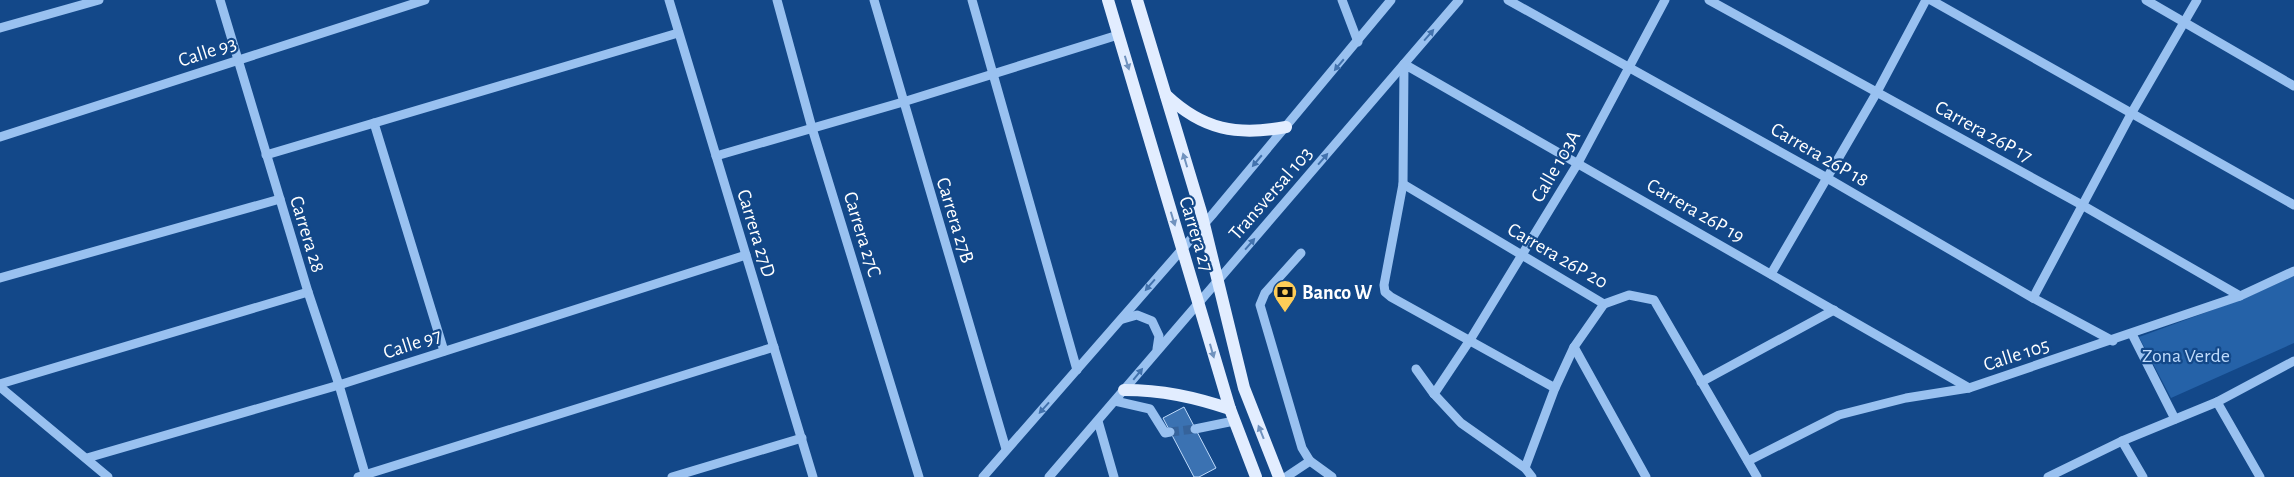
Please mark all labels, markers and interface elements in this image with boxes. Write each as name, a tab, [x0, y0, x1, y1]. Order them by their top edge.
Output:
one-way arrow	[1423, 30, 1435, 42]
street label: Calle 93	[176, 33, 239, 71]
one-way arrow	[1123, 56, 1131, 71]
one-way arrow	[1333, 58, 1344, 71]
street label: Carrera 26P 17	[1932, 97, 2035, 167]
street label: Carrera 26P 18	[1767, 119, 1872, 191]
street label: Calle 103A	[1527, 127, 1585, 206]
street label: Transversal 103	[1225, 143, 1316, 244]
one-way arrow	[1181, 153, 1189, 168]
one-way arrow	[1317, 153, 1329, 165]
one-way arrow	[1252, 155, 1263, 167]
street label: Carrera 27B	[933, 175, 978, 266]
street label: Carrera 26P 19	[1643, 175, 1748, 247]
street label: Carrera 27D	[733, 187, 779, 280]
street label: Carrera 27C	[840, 189, 885, 279]
street label: Carrera 28	[286, 194, 328, 275]
street label: Carrera 27	[1175, 194, 1217, 274]
one-way arrow	[1170, 212, 1178, 227]
street label: Carrera 26P 20	[1504, 219, 1611, 293]
one-way arrow	[1244, 238, 1255, 250]
one-way arrow	[1145, 279, 1156, 292]
bank icon: Banco W	[1272, 279, 1298, 313]
place label: Banco W	[1302, 283, 1372, 303]
street label: Calle 97	[381, 325, 444, 363]
street label: Calle 105	[1981, 335, 2052, 375]
one-way arrow	[1209, 344, 1217, 359]
park label: Zona Verde	[2142, 346, 2230, 366]
one-way arrow	[1132, 367, 1143, 380]
one-way arrow	[1038, 401, 1049, 414]
one-way arrow	[1257, 425, 1265, 439]

